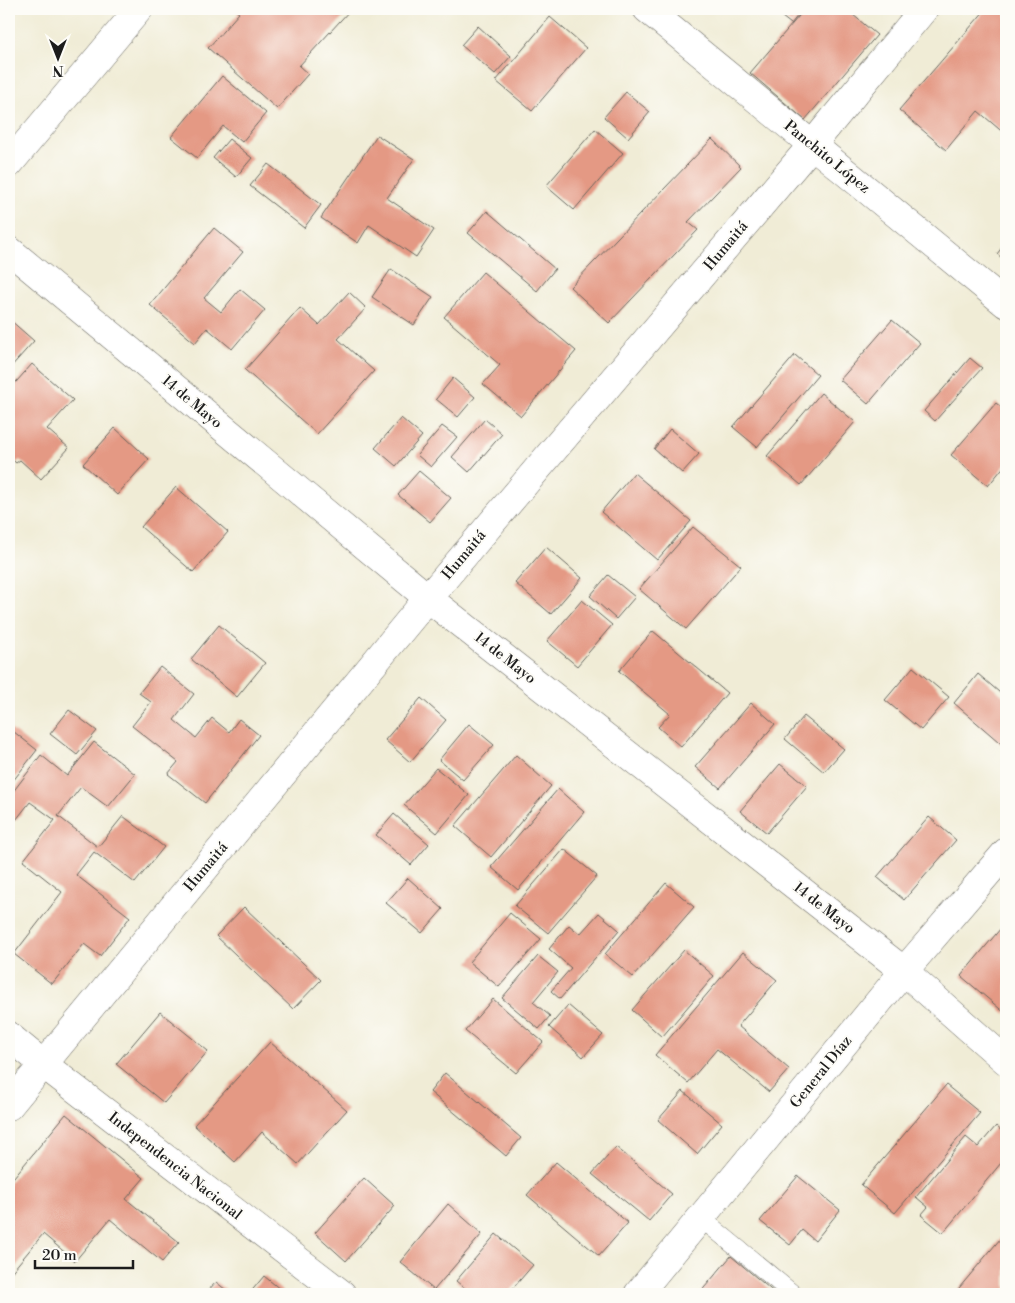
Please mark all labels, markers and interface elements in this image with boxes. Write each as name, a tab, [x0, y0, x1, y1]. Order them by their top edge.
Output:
north arrow	[32, 32, 82, 82]
text: N	[52, 61, 64, 79]
street label: Panchito López	[780, 116, 874, 198]
street label: Humaitá	[700, 217, 753, 275]
street label: 14 de Mayo	[158, 371, 226, 433]
street label: Humaitá	[438, 526, 491, 584]
street label: 14 de Mayo	[470, 628, 540, 688]
street label: Humaitá	[180, 838, 233, 896]
street label: 14 de Mayo	[789, 878, 859, 938]
street label: General Díaz	[786, 1032, 856, 1112]
street label: Independencia Nacional	[104, 1108, 246, 1224]
scale bar	[35, 1238, 132, 1270]
text: 20 m	[42, 1246, 77, 1265]

